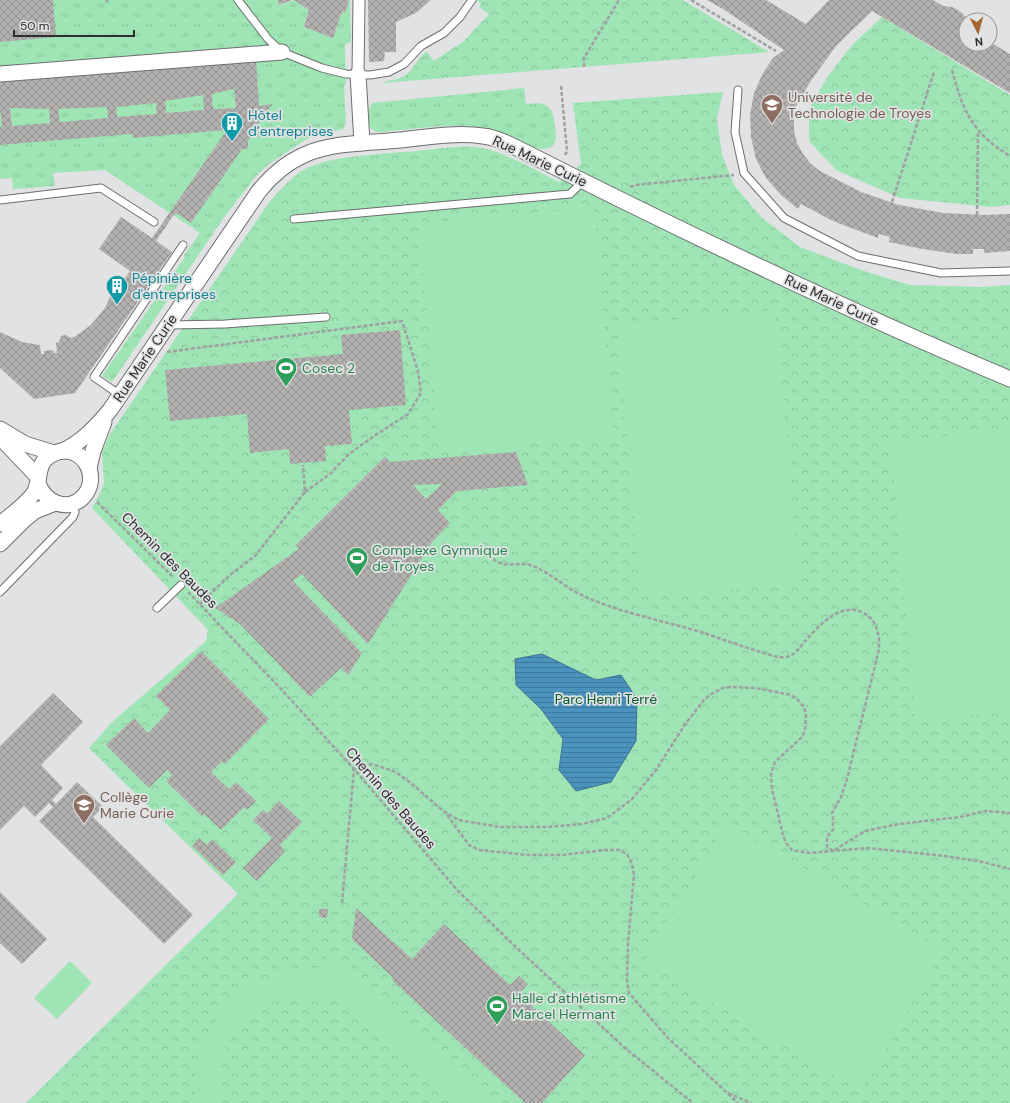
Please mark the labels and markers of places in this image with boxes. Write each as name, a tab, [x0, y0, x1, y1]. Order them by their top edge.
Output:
place label: Université de Technologie de Troyes	[788, 88, 931, 122]
school or university icon: Université de Technologie de Troyes	[759, 92, 785, 125]
place label: Hôtel d’entreprises	[248, 106, 333, 140]
building icon: Hôtel d’entreprises	[219, 110, 245, 143]
place label: Pépinière d'entreprises	[132, 269, 216, 303]
building icon: Pépinière d'entreprises	[104, 273, 130, 306]
sports icon: Cosec 2	[273, 355, 299, 388]
place label: Cosec 2	[302, 359, 355, 377]
place label: Complexe Gymnique de Troyes	[372, 541, 508, 575]
sports icon: Complexe Gymnique de Troyes	[344, 545, 370, 578]
place label: Collège Marie Curie	[100, 788, 174, 822]
school or university icon: Collège Marie Curie	[71, 792, 97, 825]
place label: Halle d'athlétisme Marcel Hermant	[512, 989, 626, 1023]
sports icon: Halle d'athlétisme Marcel Hermant	[484, 993, 510, 1026]

